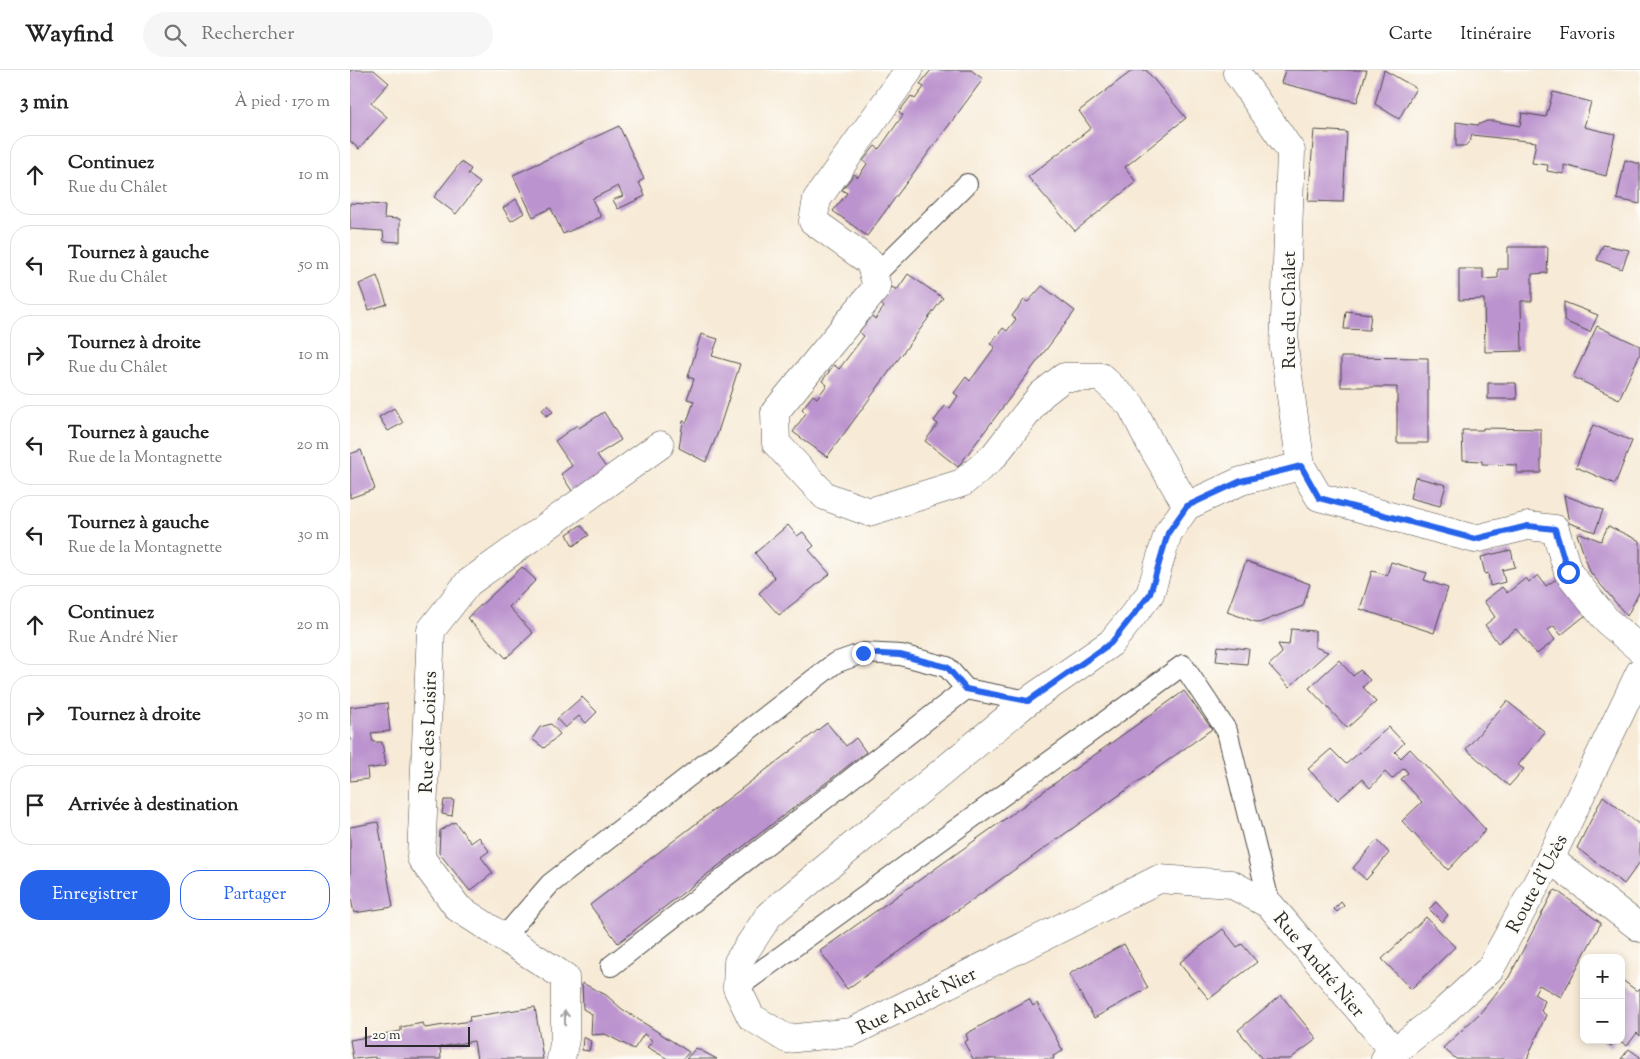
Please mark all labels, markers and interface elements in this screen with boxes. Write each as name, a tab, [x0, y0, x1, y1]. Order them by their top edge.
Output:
search box	[143, 12, 493, 57]
text: Wayfind	[25, 18, 113, 52]
icon: search	[161, 21, 189, 49]
text: Rechercher	[201, 21, 294, 48]
text: Carte	[1389, 22, 1432, 48]
text: Itinéraire	[1460, 22, 1532, 48]
text: Favoris	[1560, 22, 1615, 48]
text: 3 min	[20, 88, 69, 118]
text: À pied · 170 m	[235, 91, 330, 114]
text: Continuez	[68, 150, 154, 177]
icon: ahead	[21, 161, 49, 189]
text: 10 m	[299, 164, 329, 187]
text: Rue du Châlet	[68, 177, 167, 200]
text: Tournez à gauche	[68, 240, 209, 267]
street label: Rue du Châlet	[1277, 250, 1304, 369]
icon: left	[21, 251, 49, 279]
text: 50 m	[298, 254, 329, 277]
text: Rue du Châlet	[68, 267, 167, 290]
text: Tournez à droite	[68, 330, 201, 357]
icon: right	[21, 341, 49, 369]
text: 10 m	[299, 344, 329, 367]
text: Rue du Châlet	[68, 357, 167, 380]
text: Tournez à gauche	[68, 420, 209, 447]
icon: left	[21, 431, 49, 459]
text: 20 m	[296, 434, 329, 457]
text: Rue de la Montagnette	[68, 447, 222, 470]
text: Tournez à gauche	[68, 510, 209, 537]
icon: left	[21, 521, 49, 549]
text: 30 m	[298, 524, 329, 547]
text: Rue de la Montagnette	[68, 537, 222, 560]
route start	[1557, 561, 1580, 584]
text: Continuez	[68, 600, 154, 627]
icon: ahead	[21, 611, 49, 639]
text: 20 m	[296, 614, 329, 637]
text: Rue André Nier	[68, 627, 178, 650]
route end	[852, 642, 875, 665]
street label: Rue des Loisirs	[414, 670, 445, 794]
icon: right	[21, 701, 49, 729]
text: Tournez à droite	[68, 702, 201, 729]
text: 30 m	[298, 704, 329, 727]
icon: arrive	[21, 791, 49, 819]
text: Arrivée à destination	[68, 792, 239, 819]
street label: Route d'Uzès	[1501, 830, 1576, 938]
button: Enregistrer	[20, 870, 170, 920]
button: Partager	[180, 870, 330, 920]
street label: Rue André Nier	[1266, 907, 1370, 1024]
map controls	[1580, 954, 1625, 1044]
button: +	[1580, 954, 1625, 999]
street label: Rue André Nier	[853, 962, 982, 1043]
button: −	[1580, 999, 1625, 1044]
one-way arrow	[560, 1010, 570, 1026]
scale bar	[365, 1024, 470, 1047]
text: 20 m	[372, 1026, 401, 1046]

